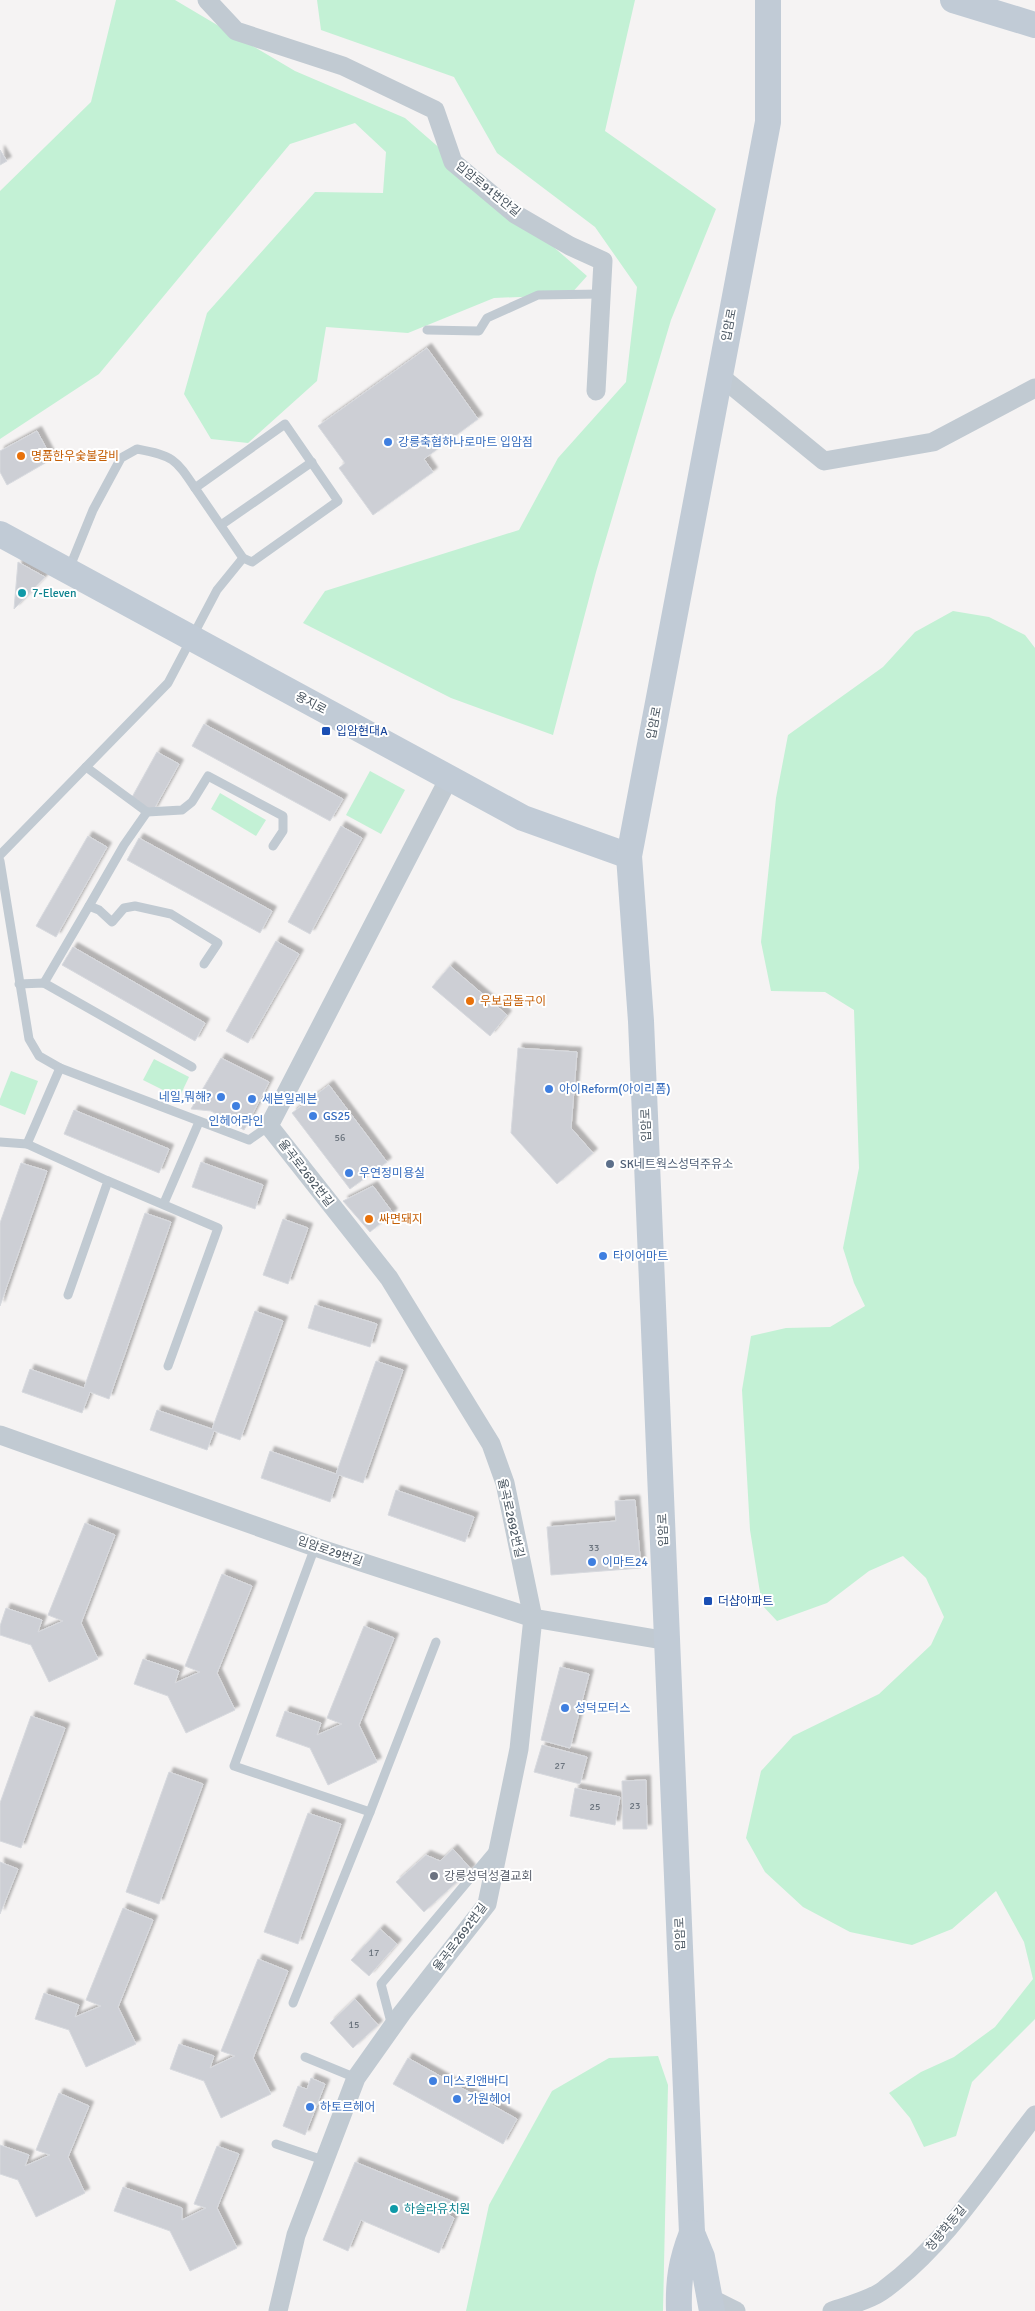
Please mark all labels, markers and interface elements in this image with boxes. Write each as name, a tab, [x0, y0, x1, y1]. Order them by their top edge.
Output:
street label: 입암로91번안길	[452, 159, 523, 220]
street label: 입암로	[719, 307, 740, 343]
place label: 강릉축협하나로마트 입암점	[398, 435, 533, 450]
marker: 강릉축협하나로마트 입암점	[382, 436, 394, 448]
place label: 명품한우숯불갈비	[31, 449, 119, 464]
marker: 명품한우숯불갈비	[15, 450, 27, 462]
place label: 7-Eleven	[32, 586, 77, 601]
marker: 7-Eleven	[16, 587, 28, 599]
street label: 용지로	[293, 689, 329, 718]
street label: 입암로	[644, 705, 665, 741]
place label: 입암현대A	[336, 724, 388, 739]
marker: 입암현대A	[320, 725, 332, 737]
place label: 우보곱돌구이	[480, 994, 546, 1009]
marker: 우보곱돌구이	[464, 995, 476, 1007]
place label: 아이Reform(아이리폼)	[559, 1082, 670, 1097]
marker: 아이Reform(아이리폼)	[543, 1083, 555, 1095]
place label: 네일,뭐해?	[159, 1090, 211, 1105]
marker: 네일,뭐해?	[215, 1091, 227, 1103]
place label: 세븐일레븐	[262, 1092, 317, 1107]
marker: 세븐일레븐	[246, 1093, 258, 1105]
marker: 인헤어라인	[230, 1100, 242, 1112]
street label: 입암로	[638, 1108, 655, 1142]
place label: GS25	[323, 1109, 350, 1124]
marker: GS25	[307, 1110, 319, 1122]
place label: 인헤어라인	[208, 1114, 264, 1129]
house number: 56	[335, 1132, 345, 1144]
street label: 율곡로2692번길	[275, 1137, 336, 1210]
place label: SK네트웍스성덕주유소	[620, 1157, 733, 1172]
marker: SK네트웍스성덕주유소	[604, 1158, 616, 1170]
place label: 우연정미용실	[359, 1166, 425, 1181]
marker: 우연정미용실	[343, 1167, 355, 1179]
place label: 싸면돼지	[379, 1212, 423, 1227]
marker: 싸면돼지	[363, 1213, 375, 1225]
place label: 타이어마트	[613, 1249, 668, 1264]
marker: 타이어마트	[597, 1250, 609, 1262]
street label: 율곡로2692번길	[494, 1477, 527, 1559]
street label: 입암로	[655, 1513, 672, 1547]
street label: 입암로29번길	[295, 1533, 365, 1570]
house number: 33	[589, 1542, 599, 1554]
place label: 이마트24	[602, 1555, 649, 1570]
marker: 이마트24	[586, 1556, 598, 1568]
place label: 더샵아파트	[718, 1594, 773, 1609]
marker: 더샵아파트	[702, 1595, 714, 1607]
place label: 성덕모터스	[575, 1701, 630, 1716]
marker: 성덕모터스	[559, 1702, 571, 1714]
house number: 27	[555, 1760, 565, 1772]
house number: 23	[630, 1800, 640, 1812]
house number: 25	[590, 1801, 600, 1813]
place label: 강릉성덕성결교회	[444, 1869, 532, 1884]
marker: 강릉성덕성결교회	[428, 1870, 440, 1882]
street label: 율곡로2692번길	[430, 1900, 491, 1974]
street label: 입암로	[672, 1917, 689, 1951]
house number: 17	[369, 1947, 379, 1959]
house number: 15	[349, 2019, 359, 2031]
place label: 미스킨앤바디	[443, 2074, 509, 2089]
marker: 미스킨앤바디	[427, 2075, 439, 2087]
place label: 가원헤어	[467, 2092, 511, 2107]
marker: 가원헤어	[451, 2093, 463, 2105]
place label: 하토르헤어	[320, 2100, 375, 2115]
marker: 하토르헤어	[304, 2101, 316, 2113]
place label: 하슬라유치원	[404, 2202, 470, 2217]
street label: 청량학동길	[923, 2202, 970, 2254]
marker: 하슬라유치원	[388, 2203, 400, 2215]

